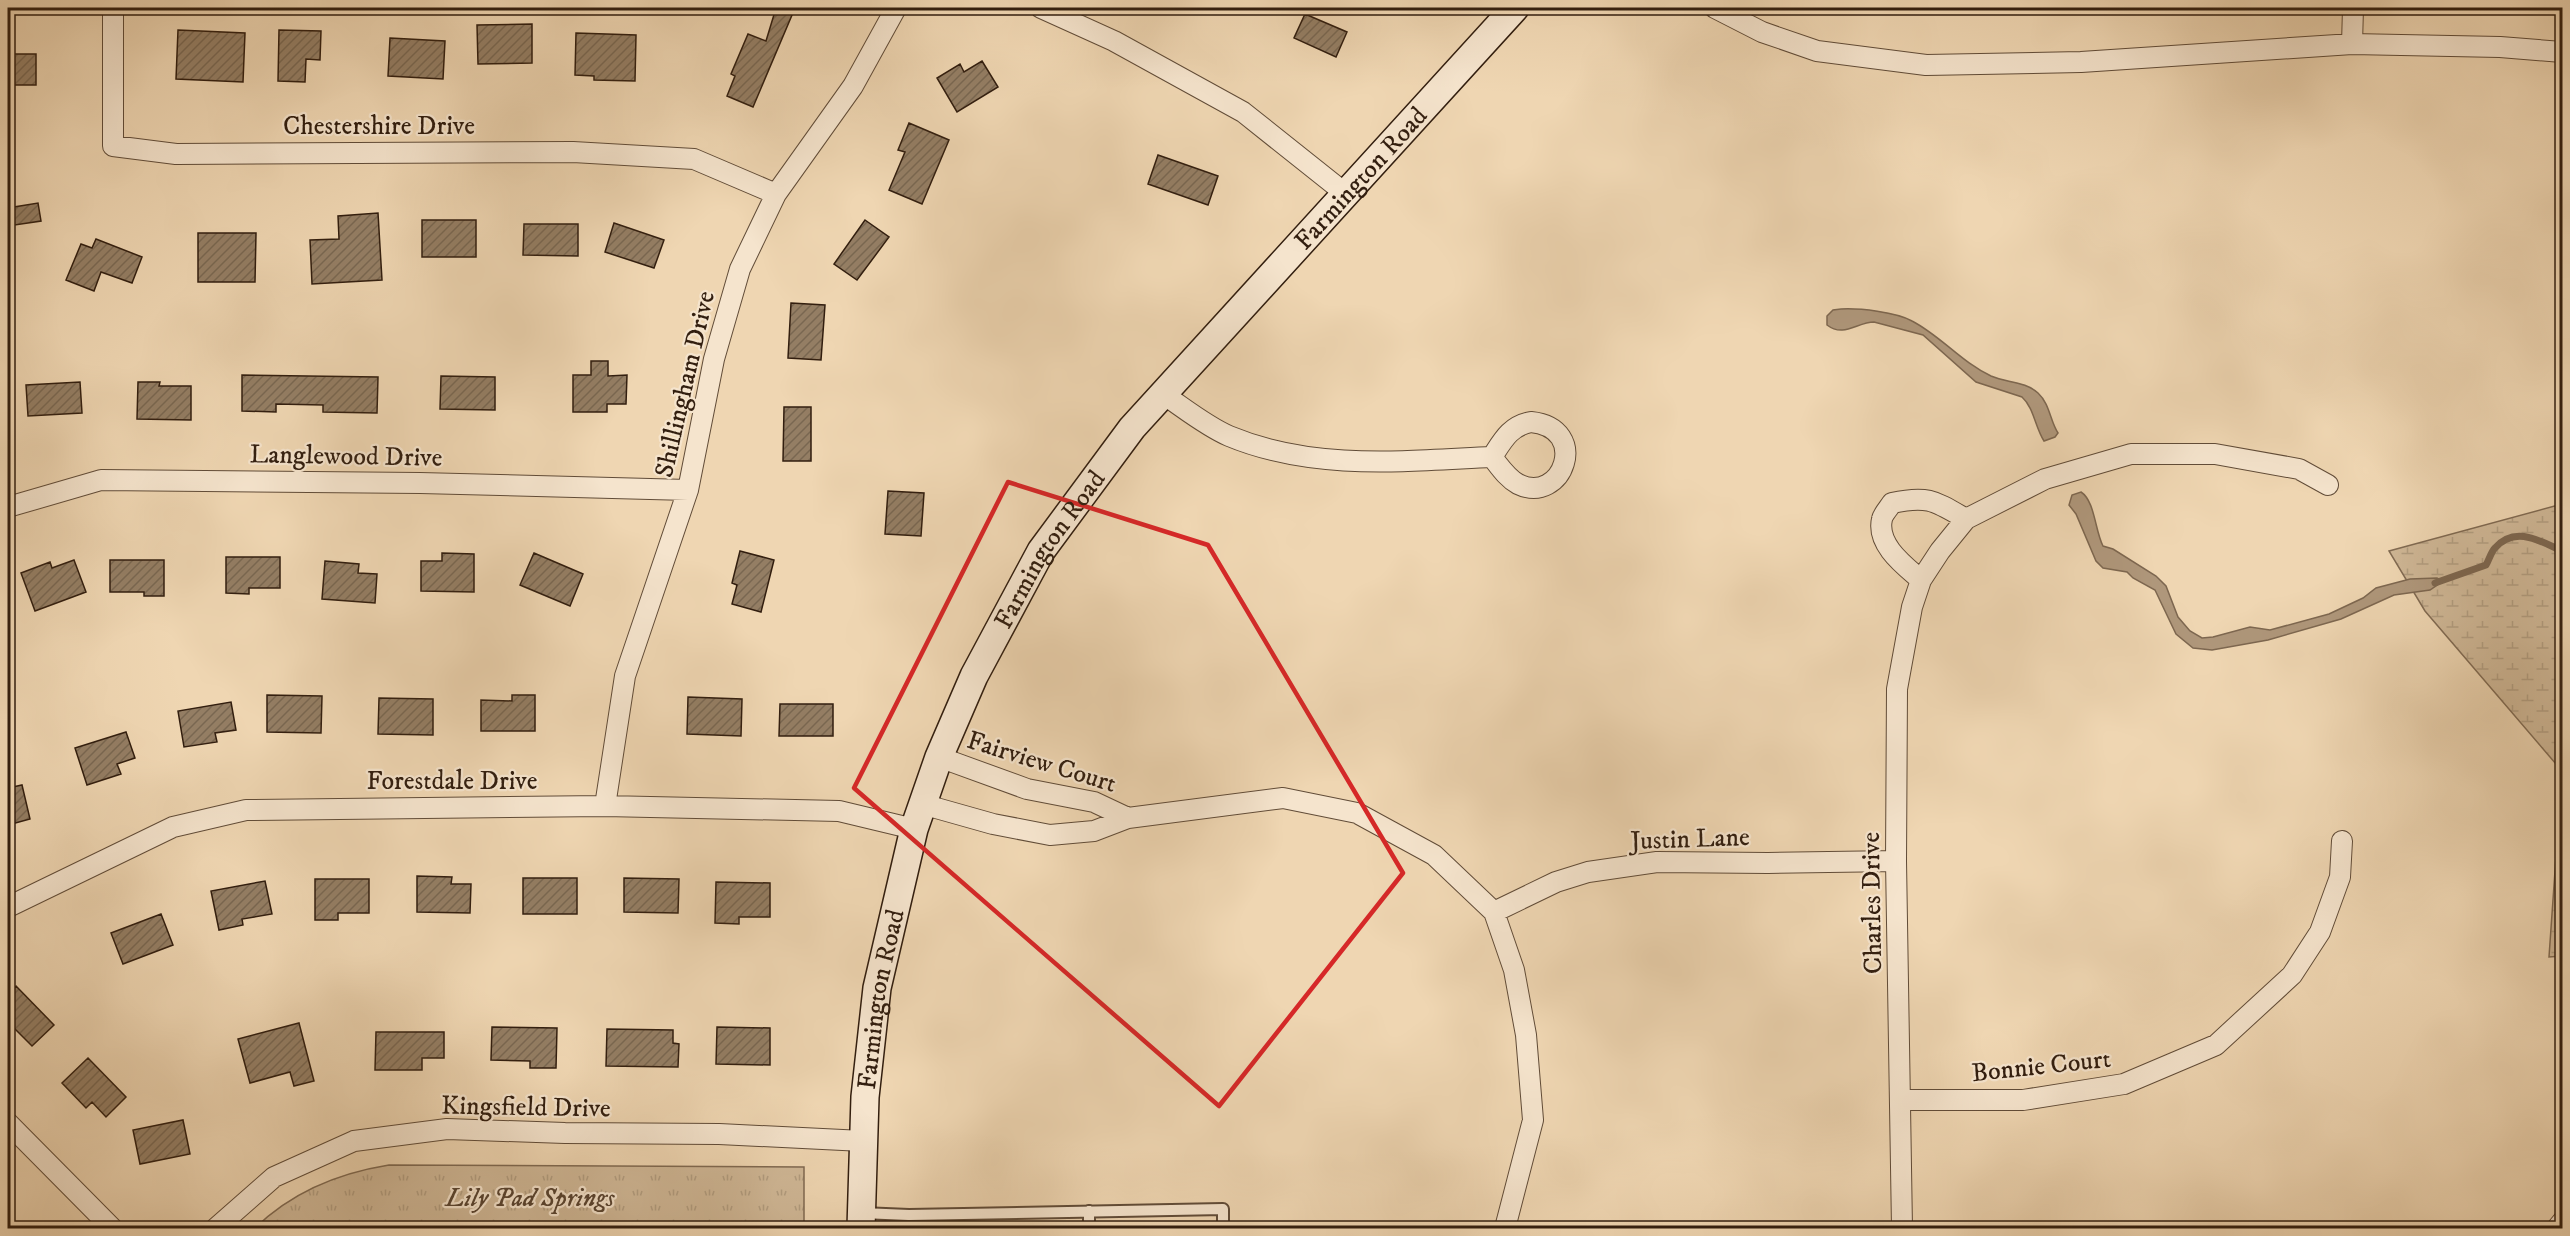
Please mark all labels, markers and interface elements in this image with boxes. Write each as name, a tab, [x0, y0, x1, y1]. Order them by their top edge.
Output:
street label: Farmington Road	[1288, 100, 1435, 257]
street label: Chestershire Drive	[283, 110, 475, 143]
street label: Shillingham Drive	[648, 288, 723, 481]
street label: Langlewood Drive	[249, 438, 443, 475]
street label: Farmington Road	[987, 464, 1113, 635]
street label: Fairview Court	[963, 724, 1120, 801]
street label: Forestdale Drive	[366, 765, 538, 798]
street label: Justin Lane	[1628, 821, 1750, 858]
street label: Charles Drive	[1855, 832, 1890, 974]
street label: Farmington Road	[851, 906, 913, 1091]
street label: Bonnie Court	[1970, 1043, 2112, 1090]
street label: Kingsfield Drive	[441, 1090, 611, 1125]
park label: Lily Pad Springs	[444, 1182, 615, 1215]

